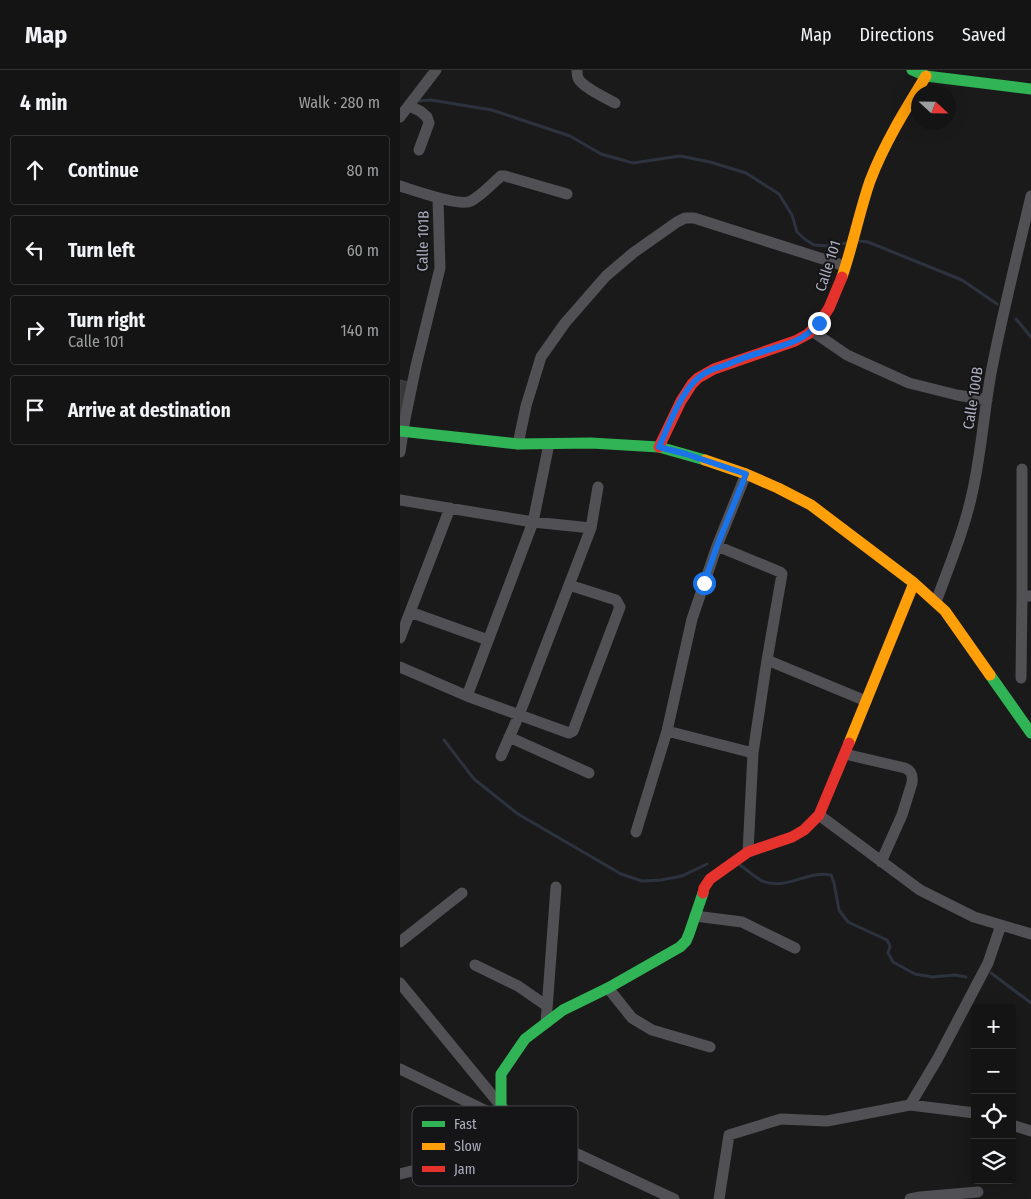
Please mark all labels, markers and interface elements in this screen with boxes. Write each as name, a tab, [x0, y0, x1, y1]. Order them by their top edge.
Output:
text: Map	[25, 21, 67, 49]
text: Map	[800, 24, 832, 46]
text: Directions	[860, 24, 934, 46]
text: Saved	[962, 24, 1006, 46]
north arrow	[911, 85, 956, 130]
text: 4 min	[20, 90, 68, 116]
text: Walk · 280 m	[299, 93, 380, 112]
icon: ahead	[21, 156, 49, 184]
text: Continue	[68, 159, 139, 182]
text: 80 m	[347, 161, 379, 180]
street label: Calle 101B	[413, 210, 433, 272]
icon: left	[21, 236, 49, 264]
street label: Calle 101	[811, 238, 845, 294]
text: Turn left	[68, 239, 135, 262]
text: 60 m	[347, 241, 379, 260]
text: Turn right	[68, 309, 145, 332]
route end	[808, 312, 831, 335]
icon: right	[21, 316, 49, 344]
text: 140 m	[341, 321, 379, 340]
text: Calle 101	[68, 332, 124, 351]
street label: Calle 100B	[959, 365, 987, 431]
icon: arrive	[21, 396, 49, 424]
text: Arrive at destination	[68, 399, 231, 422]
route start	[693, 572, 716, 595]
map controls	[971, 1004, 1016, 1184]
button: +	[971, 1004, 1016, 1049]
button: −	[971, 1049, 1016, 1094]
button: locate	[971, 1094, 1016, 1139]
legend	[412, 1106, 578, 1186]
text: Fast	[454, 1116, 477, 1133]
text: Slow	[454, 1138, 481, 1155]
button: layers	[971, 1139, 1016, 1184]
text: Jam	[454, 1161, 475, 1178]

